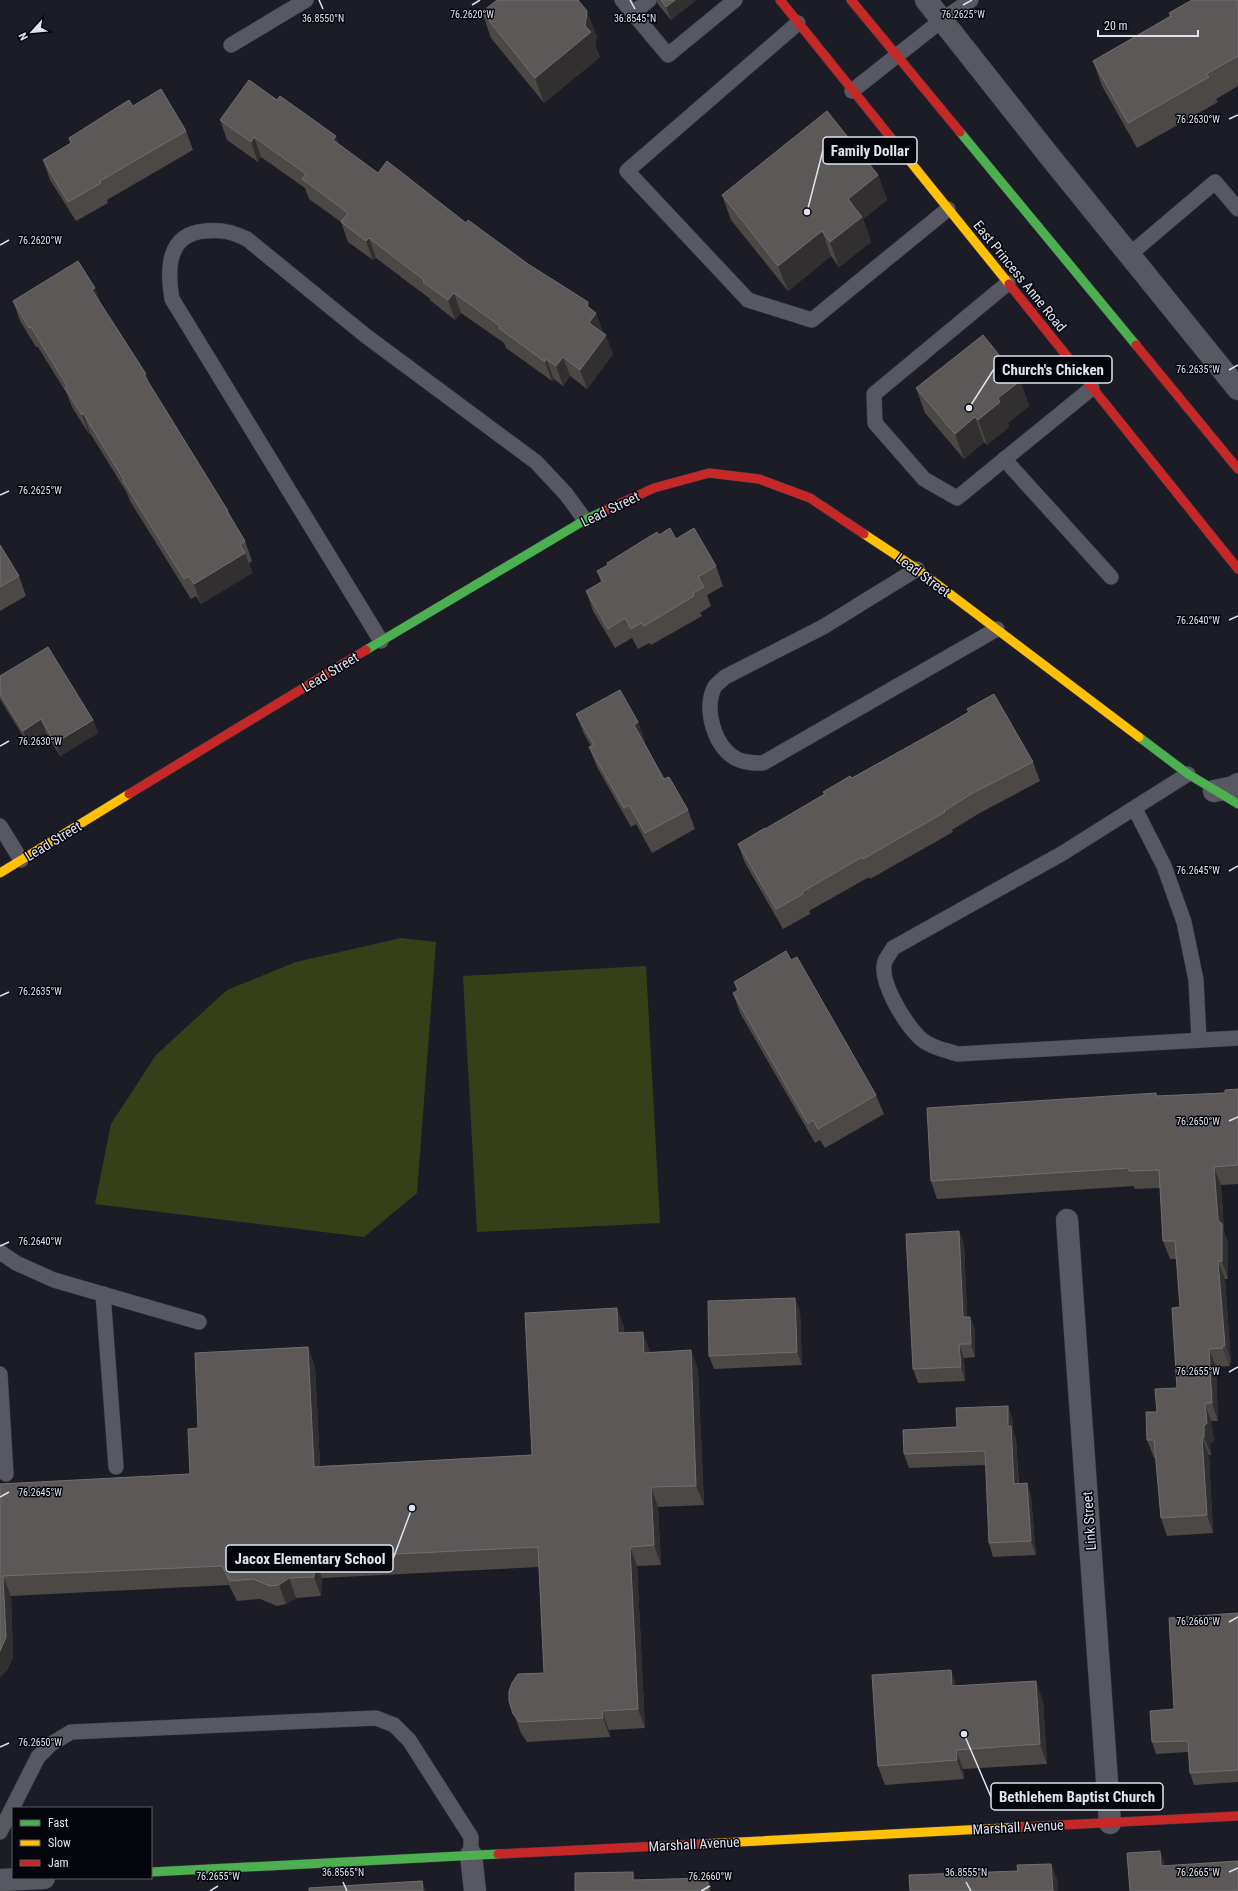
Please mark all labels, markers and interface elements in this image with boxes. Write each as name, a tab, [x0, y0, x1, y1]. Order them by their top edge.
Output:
text: 76.2620°W	[450, 9, 494, 20]
text: 76.2625°W	[941, 9, 985, 20]
north arrow	[12, 12, 52, 52]
scale bar	[1098, 12, 1198, 38]
text: 36.8550°N	[302, 13, 344, 24]
text: 36.8545°N	[614, 13, 656, 24]
text: 20 m	[1104, 19, 1128, 33]
text: N	[16, 30, 31, 42]
text: 76.2630°W	[1176, 114, 1220, 125]
callout: Family Dollar	[823, 137, 917, 164]
text: Family Dollar	[831, 142, 909, 160]
street label: East Princess Anne Road	[970, 217, 1070, 335]
text: 76.2620°W	[18, 235, 62, 246]
callout: Church's Chicken	[994, 356, 1112, 383]
text: Church's Chicken	[1002, 361, 1104, 379]
text: 76.2635°W	[1176, 364, 1220, 375]
text: 76.2625°W	[18, 485, 62, 496]
street label: Lead Street	[578, 488, 642, 530]
street label: Lead Street	[893, 550, 953, 600]
text: 76.2640°W	[1176, 615, 1220, 626]
street label: Lead Street	[299, 649, 361, 695]
text: 76.2630°W	[18, 736, 62, 747]
street label: Lead Street	[22, 818, 84, 864]
text: 76.2645°W	[1176, 865, 1220, 876]
text: 76.2635°W	[18, 986, 62, 997]
text: 76.2650°W	[1176, 1116, 1220, 1127]
text: 76.2640°W	[18, 1236, 62, 1247]
text: 76.2655°W	[1176, 1366, 1220, 1377]
text: 76.2645°W	[18, 1487, 62, 1498]
street label: Link Street	[1079, 1491, 1099, 1551]
callout: Jacox Elementary School	[226, 1545, 393, 1572]
text: Jacox Elementary School	[235, 1550, 385, 1568]
text: 76.2660°W	[1176, 1616, 1220, 1627]
text: 76.2650°W	[18, 1737, 62, 1748]
callout: Bethlehem Baptist Church	[991, 1783, 1163, 1810]
text: Bethlehem Baptist Church	[999, 1788, 1155, 1806]
legend	[12, 1807, 152, 1879]
text: Fast	[48, 1816, 69, 1830]
street label: Marshall Avenue	[972, 1817, 1064, 1837]
street label: Marshall Avenue	[648, 1834, 740, 1854]
text: Slow	[48, 1836, 71, 1850]
text: Jam	[48, 1856, 69, 1870]
text: 36.8565°N	[322, 1867, 364, 1878]
text: 36.8555°N	[945, 1867, 987, 1878]
text: 76.2665°W	[1176, 1867, 1220, 1878]
text: 76.2655°W	[196, 1871, 240, 1882]
text: 76.2660°W	[688, 1871, 732, 1882]

